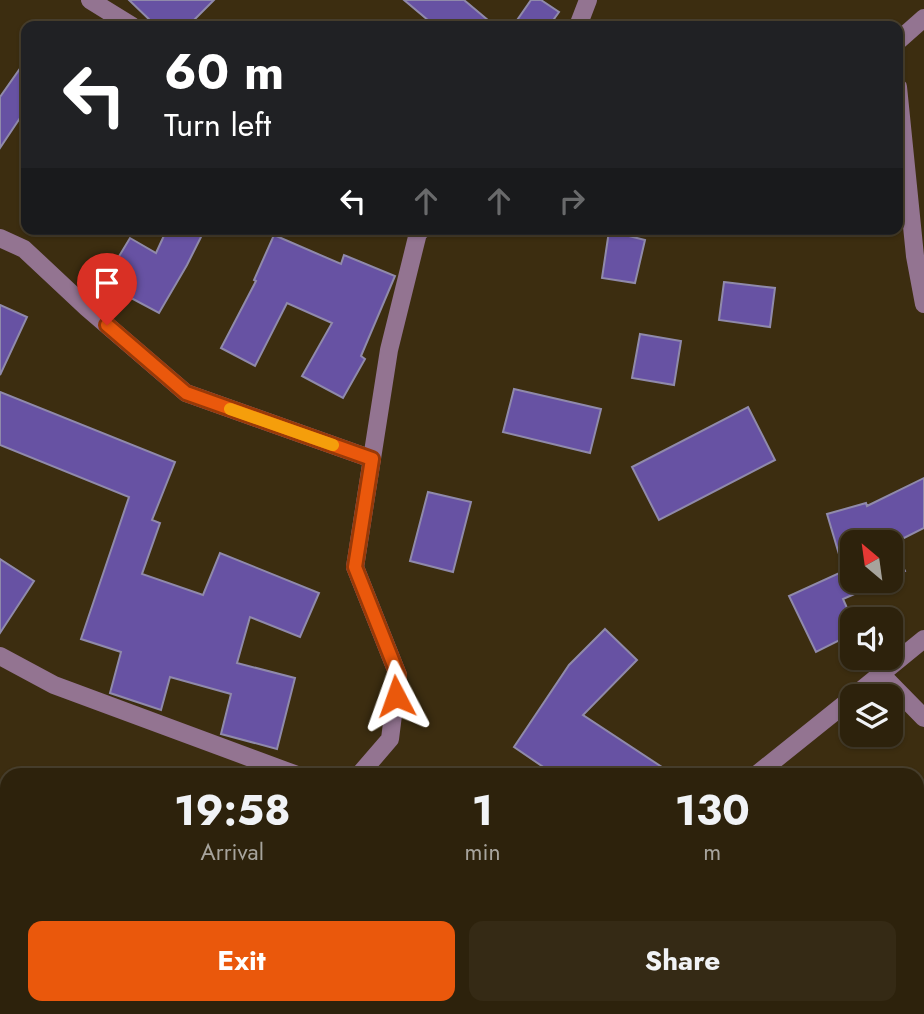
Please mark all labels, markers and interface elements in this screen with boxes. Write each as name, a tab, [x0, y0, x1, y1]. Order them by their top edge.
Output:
text: 60 m	[164, 37, 284, 107]
icon: left	[49, 49, 140, 140]
text: Turn left	[164, 102, 271, 148]
icon: left	[334, 182, 372, 220]
icon: ahead	[407, 182, 445, 220]
icon: ahead	[480, 182, 518, 220]
icon: right	[553, 182, 591, 220]
pin	[77, 253, 137, 325]
icon: arrive	[88, 264, 126, 302]
north arrow	[840, 530, 903, 593]
map controls	[840, 530, 903, 747]
button: sound	[840, 607, 903, 670]
position arrow	[359, 659, 433, 733]
button: layers	[840, 684, 903, 747]
text: 19:58	[174, 780, 291, 841]
text: 1	[472, 780, 493, 841]
text: 130	[675, 780, 750, 841]
text: Arrival	[201, 835, 264, 869]
text: min	[465, 835, 501, 869]
text: m	[703, 835, 721, 869]
button: Exit	[28, 921, 455, 1001]
button: Share	[469, 921, 896, 1001]

